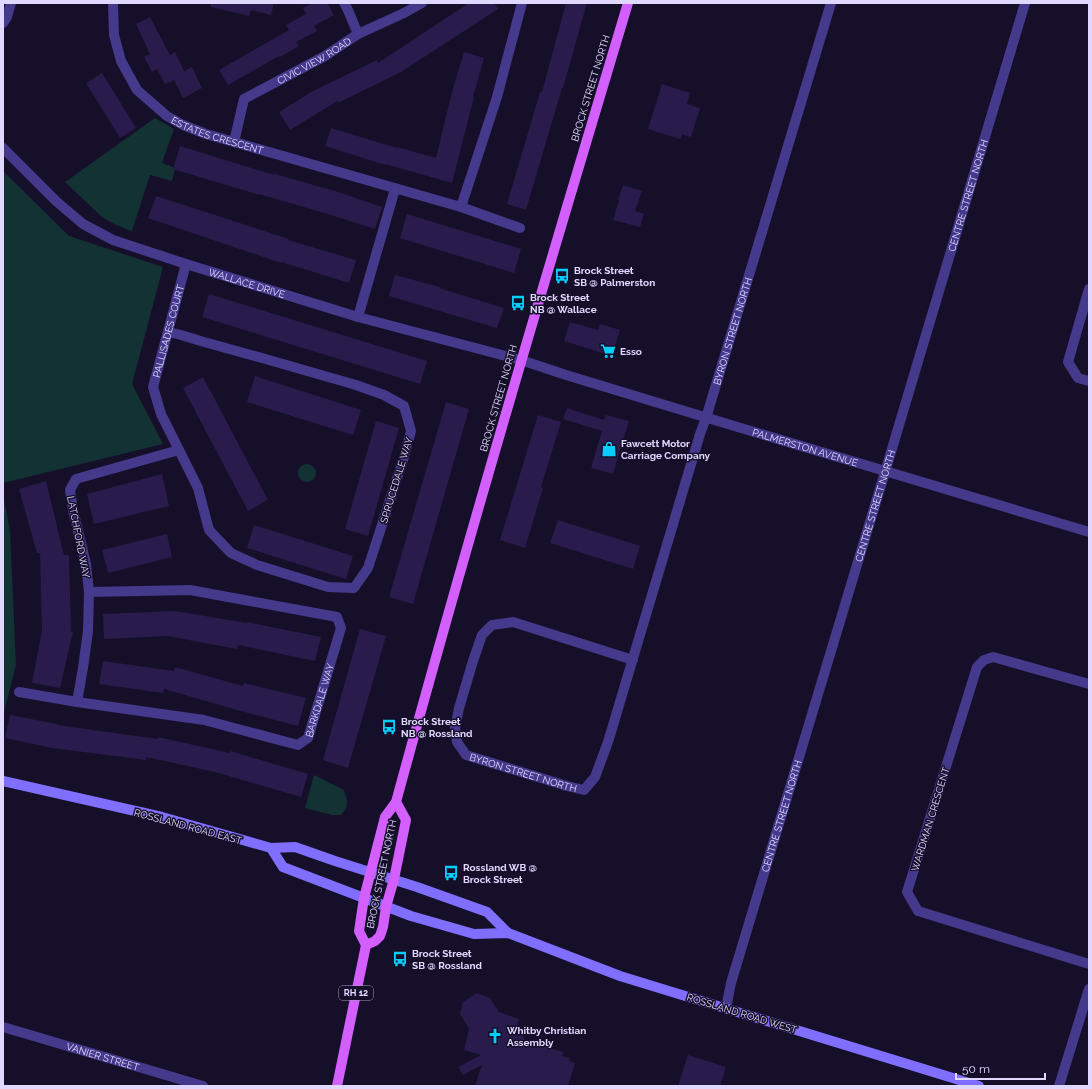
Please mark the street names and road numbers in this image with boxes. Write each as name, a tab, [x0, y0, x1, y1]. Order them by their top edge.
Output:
street label: BROCK STREET NORTH	[569, 34, 612, 143]
street label: CIVIC VIEW ROAD	[275, 35, 353, 86]
street label: ESTATES CRESCENT	[169, 115, 265, 156]
street label: CENTRE STREET NORTH	[946, 138, 990, 253]
street label: WALLACE DRIVE	[207, 266, 286, 300]
street label: BYRON STREET NORTH	[711, 276, 754, 386]
street label: PALLISADES COURT	[151, 284, 186, 379]
street label: BROCK STREET NORTH	[478, 343, 519, 453]
street label: PALMERSTON AVENUE	[751, 427, 859, 469]
street label: SPRUCEDALE WAY	[378, 435, 415, 525]
street label: CENTRE STREET NORTH	[853, 448, 897, 563]
street label: LATCHFORD WAY	[65, 495, 92, 580]
street label: BARKDALE WAY	[304, 662, 336, 739]
street label: BYRON STREET NORTH	[468, 751, 578, 794]
street label: CENTRE STREET NORTH	[760, 759, 804, 873]
street label: WARDMAN CRESCENT	[909, 766, 952, 873]
street label: ROSSLAND ROAD EAST	[133, 807, 243, 846]
street label: BROCK STREET NORTH	[365, 819, 398, 929]
road number: RH 12	[339, 986, 373, 1000]
street label: ROSSLAND ROAD WEST	[685, 991, 798, 1036]
street label: VANIER STREET	[65, 1041, 140, 1073]

